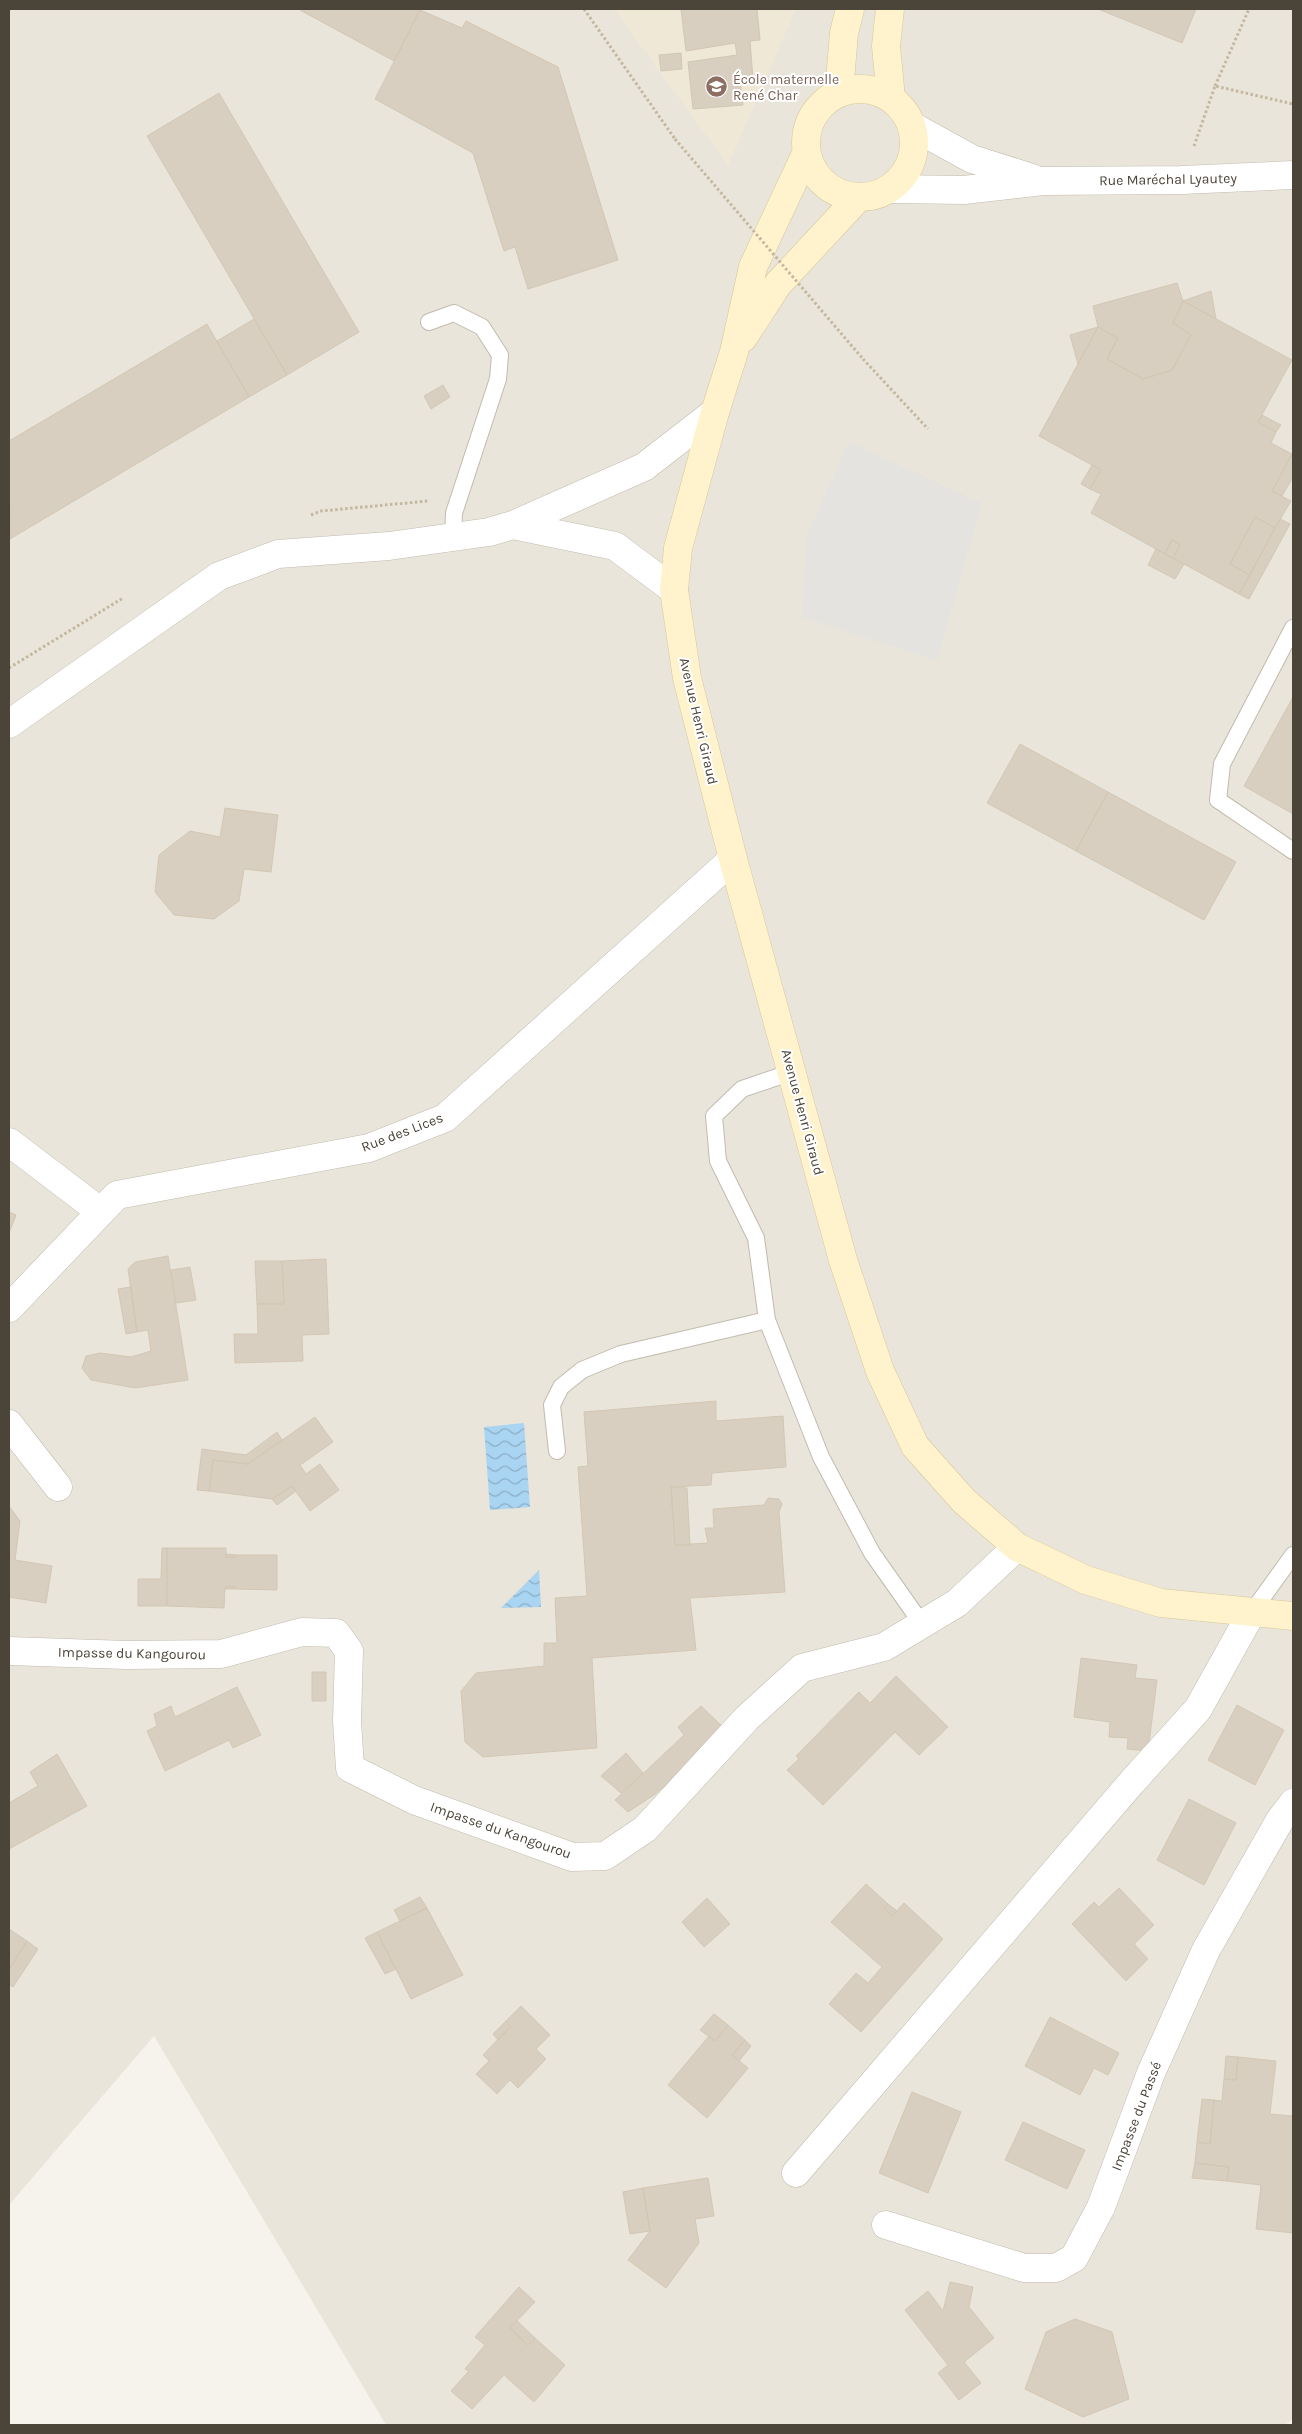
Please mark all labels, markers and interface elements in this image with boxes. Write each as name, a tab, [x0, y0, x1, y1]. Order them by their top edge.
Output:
place label: École maternelle René Char	[733, 70, 839, 104]
school or university icon: École maternelle René Char	[705, 75, 729, 99]
street label: Rue Maréchal Lyautey	[1099, 170, 1238, 189]
street label: Avenue Henri Giraud	[676, 656, 721, 786]
street label: Avenue Henri Giraud	[778, 1047, 828, 1177]
street label: Rue des Lices	[359, 1109, 445, 1156]
street label: Impasse du Kangourou	[58, 1644, 206, 1663]
street label: Impasse du Kangourou	[428, 1798, 574, 1863]
street label: Impasse du Passé	[1108, 2059, 1165, 2173]

